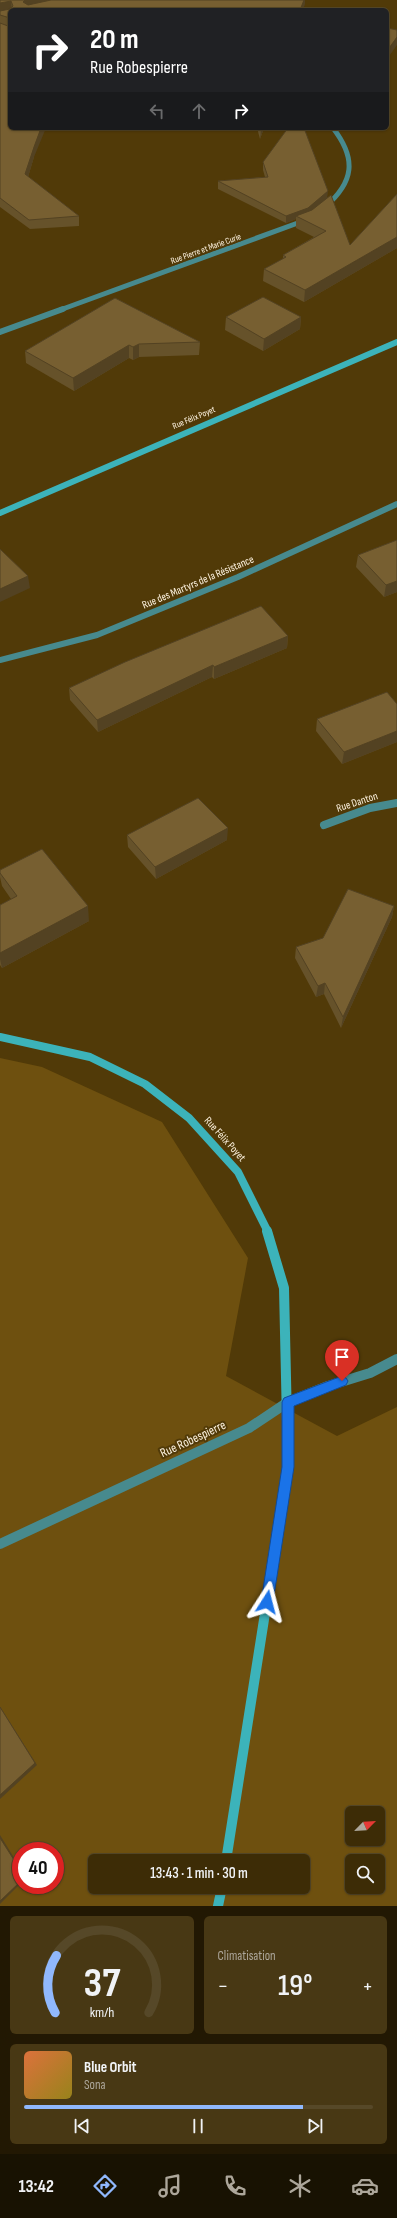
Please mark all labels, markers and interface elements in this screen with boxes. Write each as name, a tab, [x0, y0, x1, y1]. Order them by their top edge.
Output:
text: 20 m	[90, 23, 139, 56]
icon: right	[24, 24, 76, 76]
text: Rue Robespierre	[90, 57, 188, 78]
icon: left	[146, 100, 168, 122]
icon: ahead	[188, 100, 210, 122]
icon: right	[230, 100, 252, 122]
street label: Rue Pierre et Marie Curie	[169, 231, 243, 267]
street label: Rue Félix Poyet	[171, 404, 217, 432]
street label: Rue des Martyrs de la Résistance	[140, 553, 256, 611]
street label: Rue Danton	[335, 789, 380, 815]
street label: Rue Félix Poyet	[202, 1114, 249, 1164]
pin	[325, 1340, 359, 1381]
icon: arrive	[331, 1346, 353, 1368]
street label: Rue Robespierre	[158, 1417, 228, 1461]
position arrow	[246, 1581, 288, 1623]
north arrow	[345, 1806, 385, 1846]
map controls	[345, 1806, 385, 1894]
speed limit sign: 40	[12, 1842, 64, 1894]
button: search	[345, 1854, 385, 1894]
text: 13:43 · 1 min · 30 m	[150, 1864, 248, 1883]
text: Climatisation	[218, 1948, 276, 1964]
text: 37	[83, 1959, 121, 2008]
text: 19°	[278, 1968, 312, 2004]
text: −	[218, 1973, 228, 2000]
text: +	[362, 1973, 373, 2000]
text: km/h	[89, 2004, 114, 2021]
text: Blue Orbit	[84, 2058, 136, 2077]
text: Sona	[84, 2077, 106, 2093]
icon: previous	[71, 2115, 93, 2137]
icon: pause	[187, 2115, 209, 2137]
icon: next	[304, 2115, 326, 2137]
icon: directions	[91, 2172, 119, 2200]
icon: music	[156, 2172, 184, 2200]
icon: phone	[221, 2172, 249, 2200]
icon: climate	[286, 2172, 314, 2200]
icon: car	[351, 2172, 379, 2200]
text: 13:42	[18, 2176, 54, 2197]

